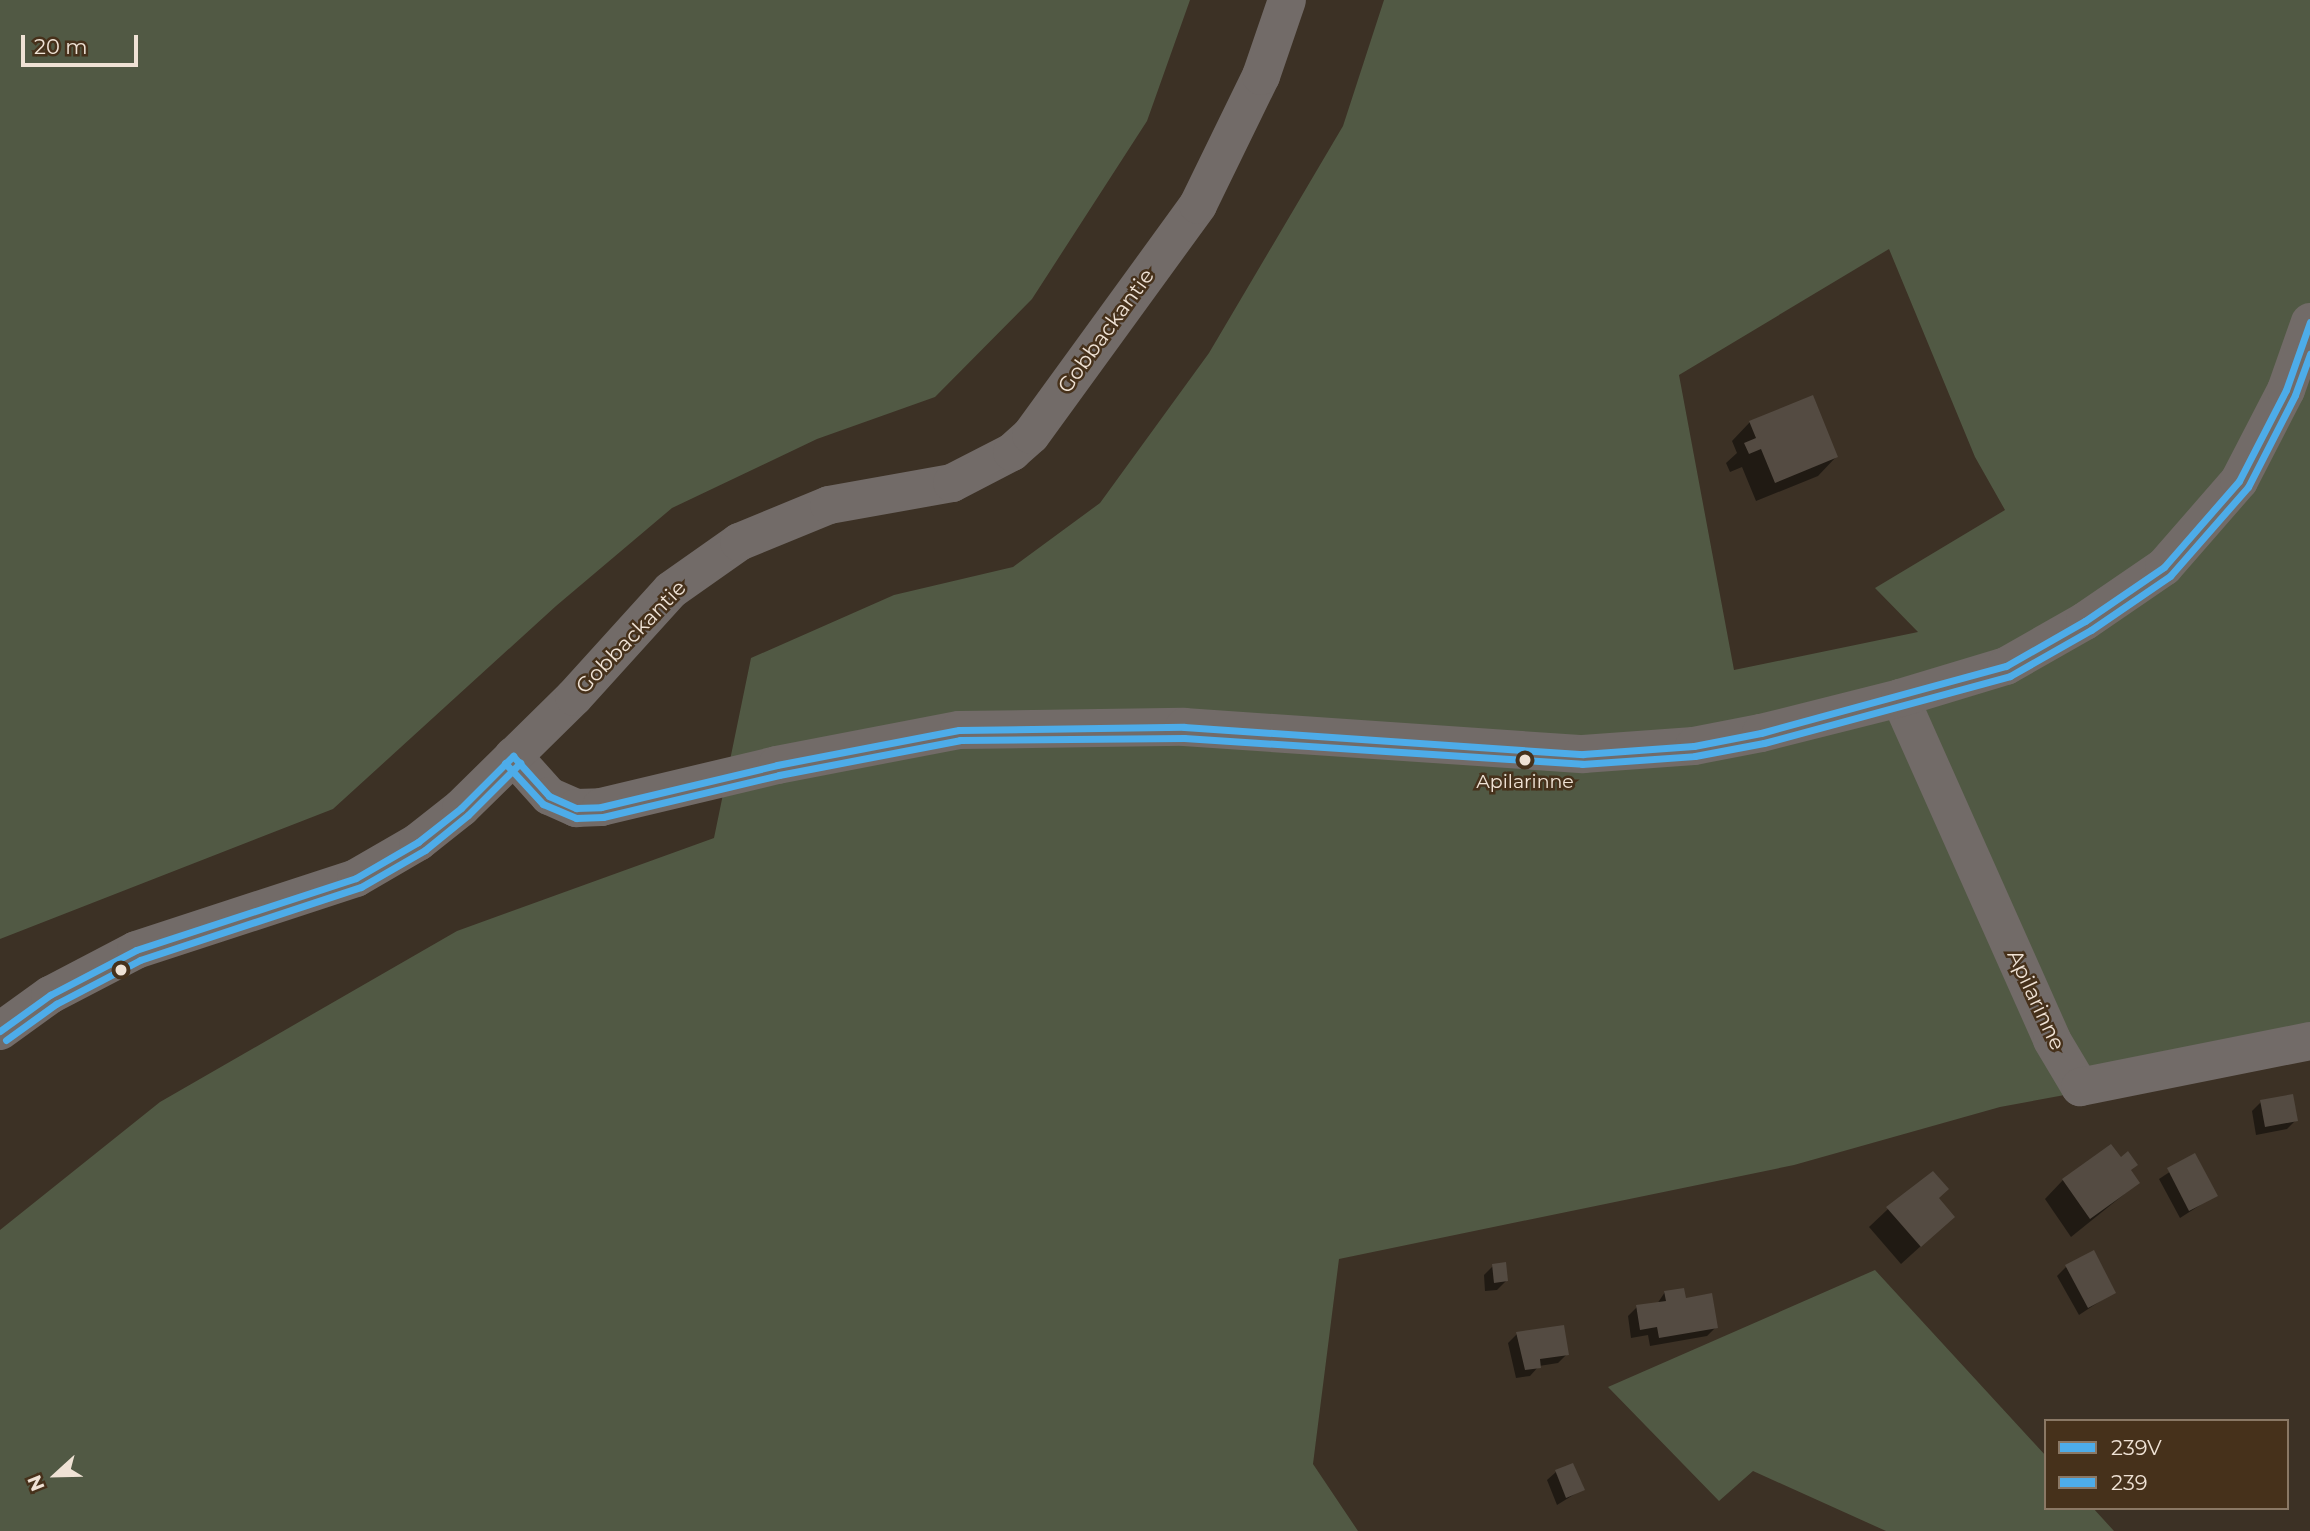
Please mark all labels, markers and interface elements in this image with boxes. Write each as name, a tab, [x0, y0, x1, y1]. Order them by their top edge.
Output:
scale bar	[24, 21, 142, 65]
text: 20 m	[34, 34, 88, 59]
street label: Gobbackantie	[1052, 264, 1160, 398]
street label: Gobbackantie	[571, 575, 691, 699]
marker: Apilarinne	[1518, 753, 1532, 767]
place label: Apilarinne	[1476, 771, 1574, 793]
street label: Apilarinne	[2002, 946, 2070, 1054]
unlabelled marker	[114, 963, 128, 977]
legend	[2044, 1419, 2289, 1510]
text: 239V	[2111, 1435, 2162, 1460]
north arrow	[21, 1440, 91, 1510]
text: 239	[2111, 1470, 2148, 1495]
text: N	[23, 1472, 50, 1494]

